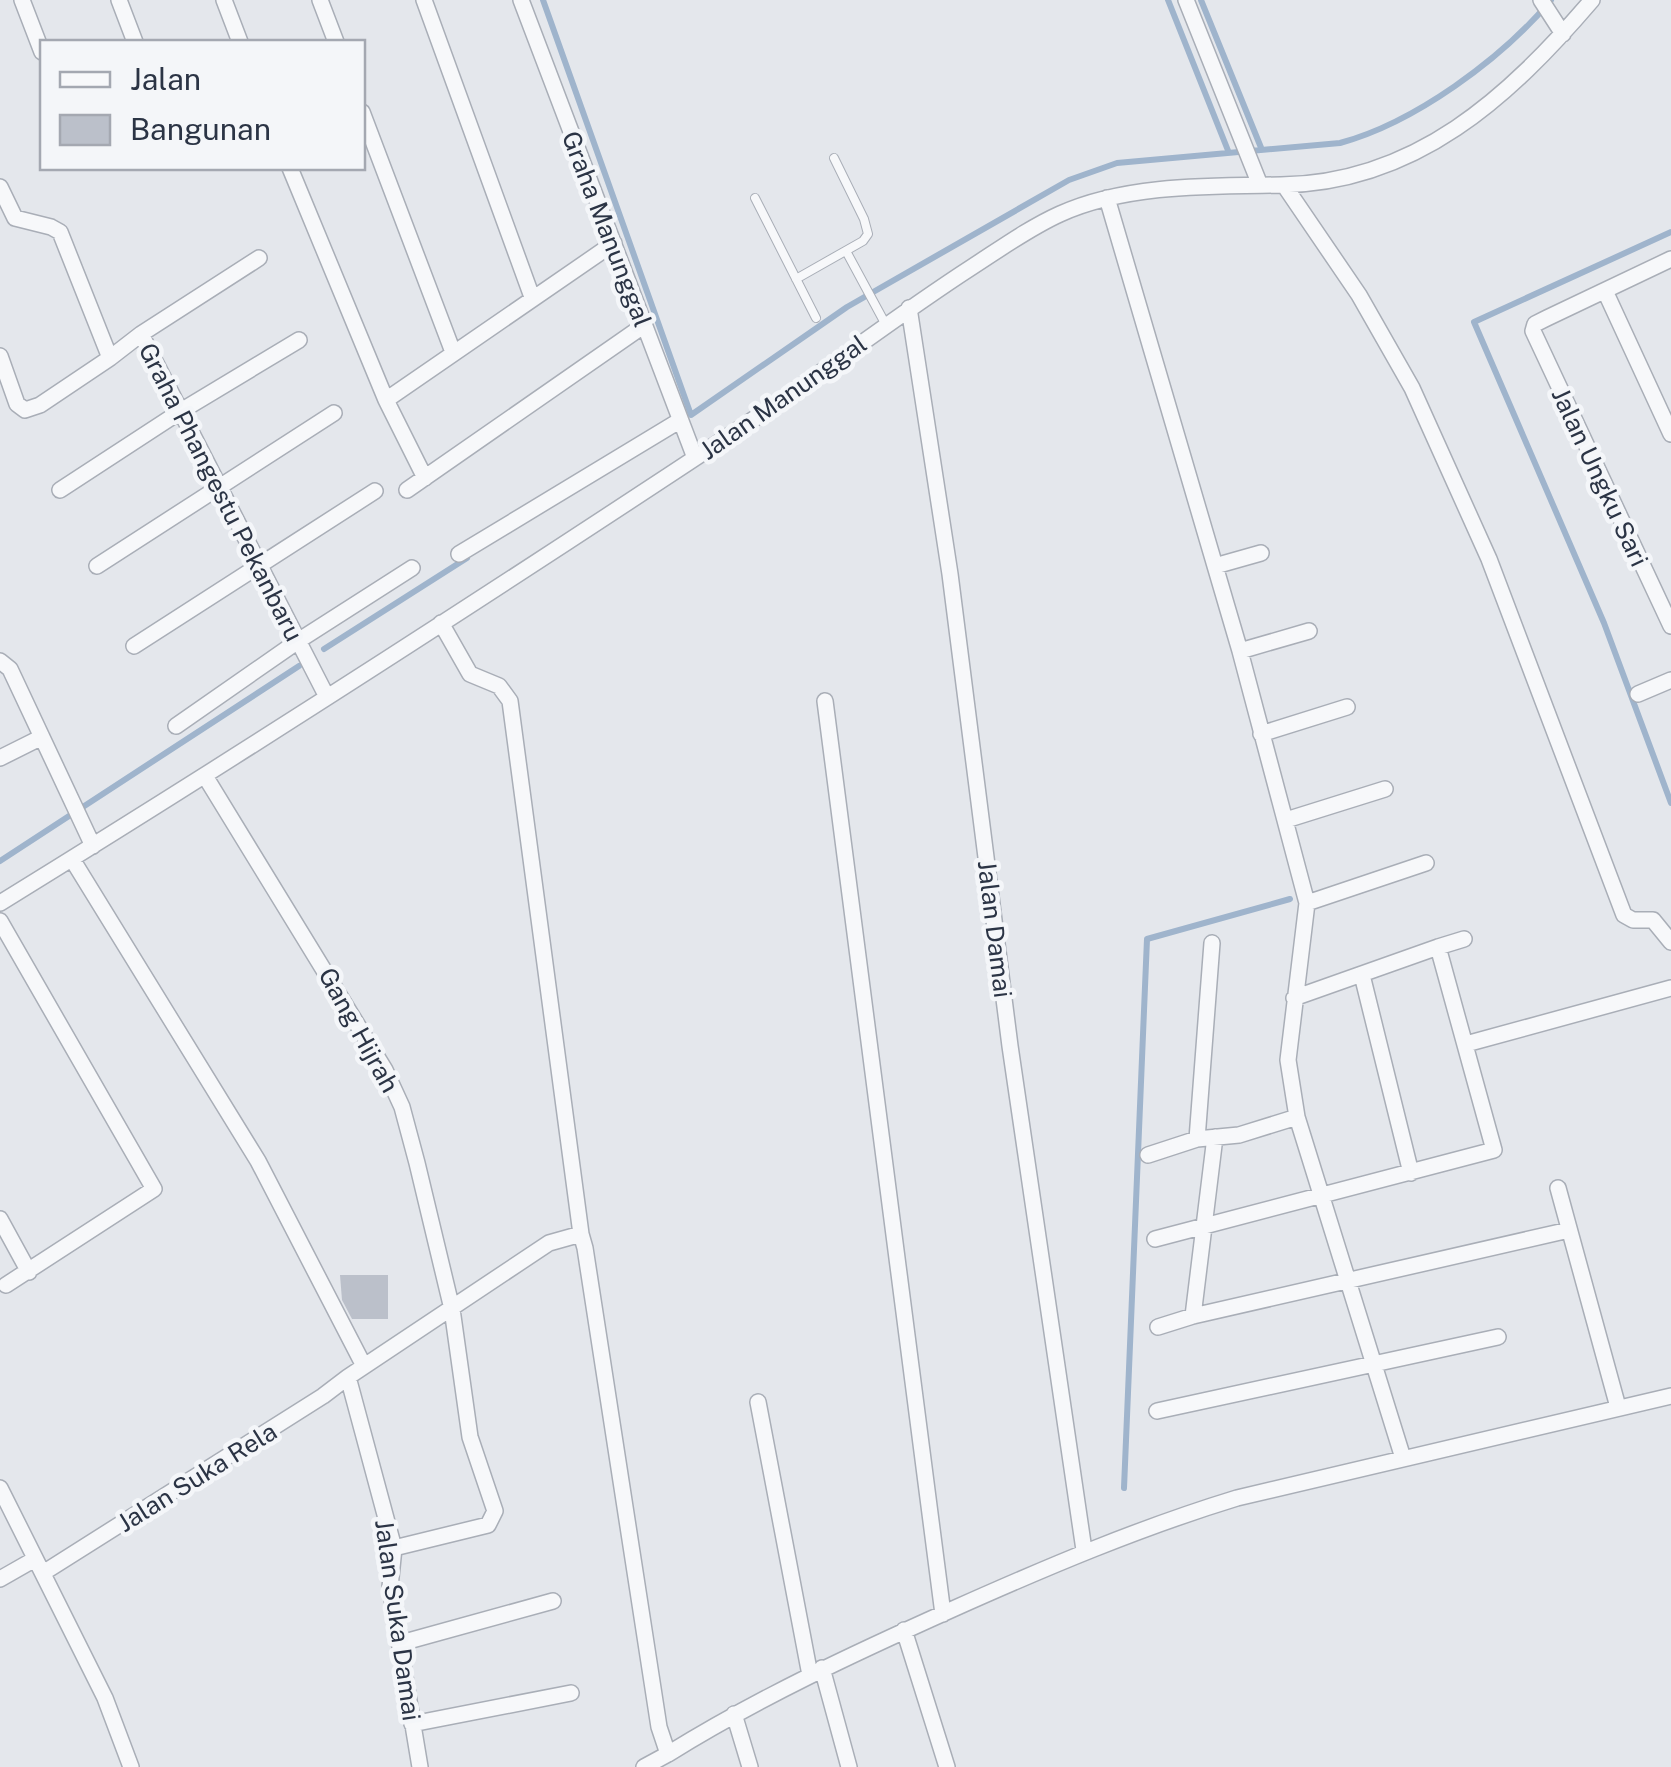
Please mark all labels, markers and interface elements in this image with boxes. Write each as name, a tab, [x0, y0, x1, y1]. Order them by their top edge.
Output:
legend	[40, 40, 365, 170]
text: Jalan	[130, 61, 201, 97]
text: Bangunan	[130, 111, 271, 147]
street label: Graha Manunggal	[556, 127, 658, 331]
street label: Jalan Manunggal	[694, 328, 872, 466]
street label: Graha Phangestu Pekanbaru	[133, 338, 309, 646]
street label: Jalan Ungku Sari	[1545, 383, 1655, 571]
street label: Jalan Damai	[972, 859, 1018, 999]
street label: Gang Hijrah	[312, 962, 406, 1098]
street label: Jalan Suka Rela	[112, 1416, 282, 1538]
street label: Jalan Suka Damai	[369, 1517, 427, 1723]

